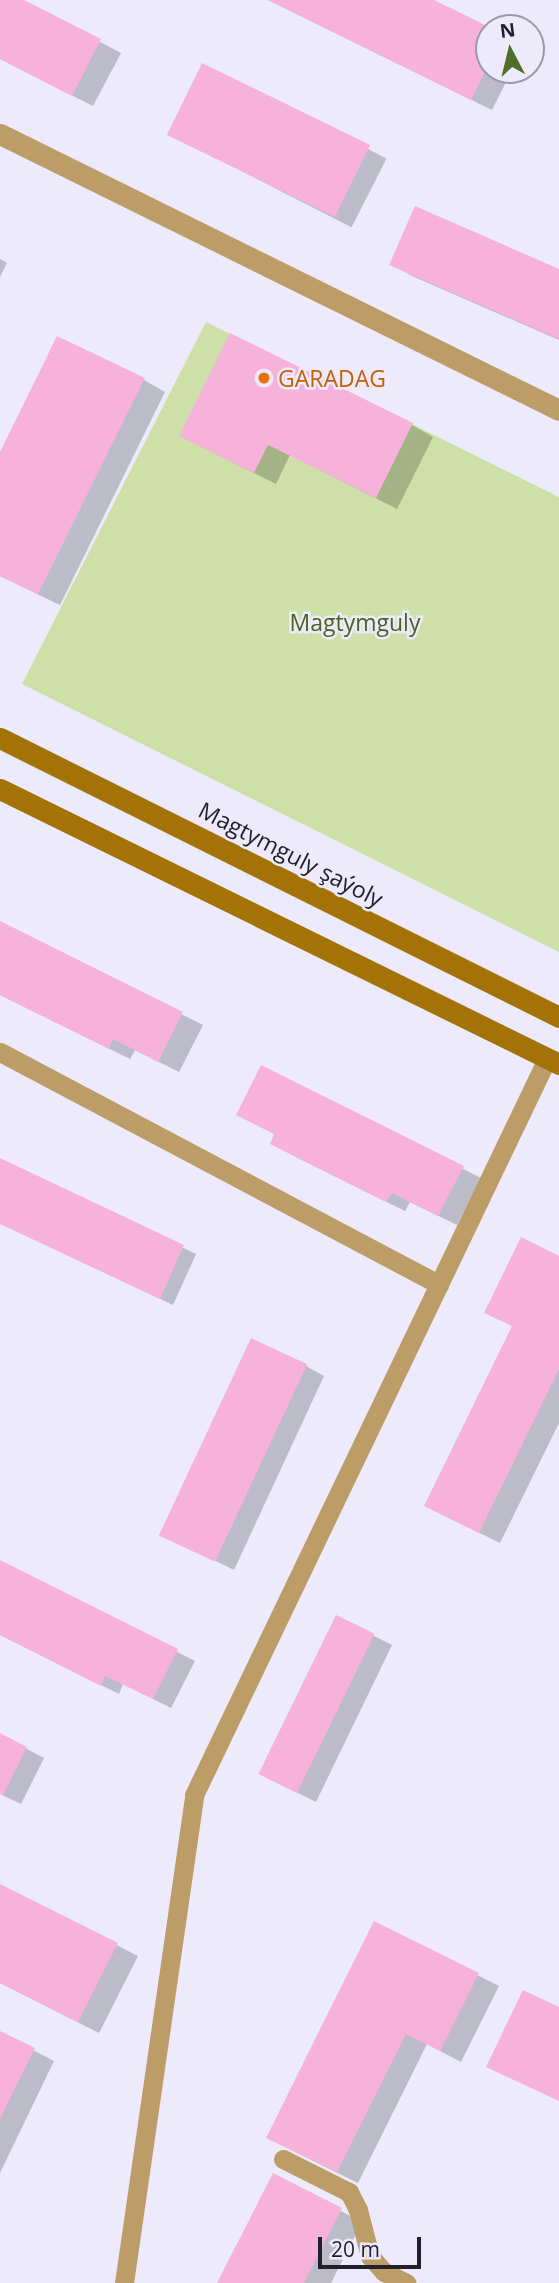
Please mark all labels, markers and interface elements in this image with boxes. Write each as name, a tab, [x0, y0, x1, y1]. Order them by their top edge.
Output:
north arrow	[475, 14, 545, 84]
text: N	[498, 16, 517, 44]
place label: GARADAG	[278, 364, 386, 392]
marker: GARADAG	[256, 370, 272, 386]
park label: Magtymguly	[290, 608, 420, 636]
street label: Magtymguly şaýoly	[194, 796, 388, 912]
scale bar	[321, 2224, 424, 2268]
text: 20 m	[331, 2235, 380, 2263]

